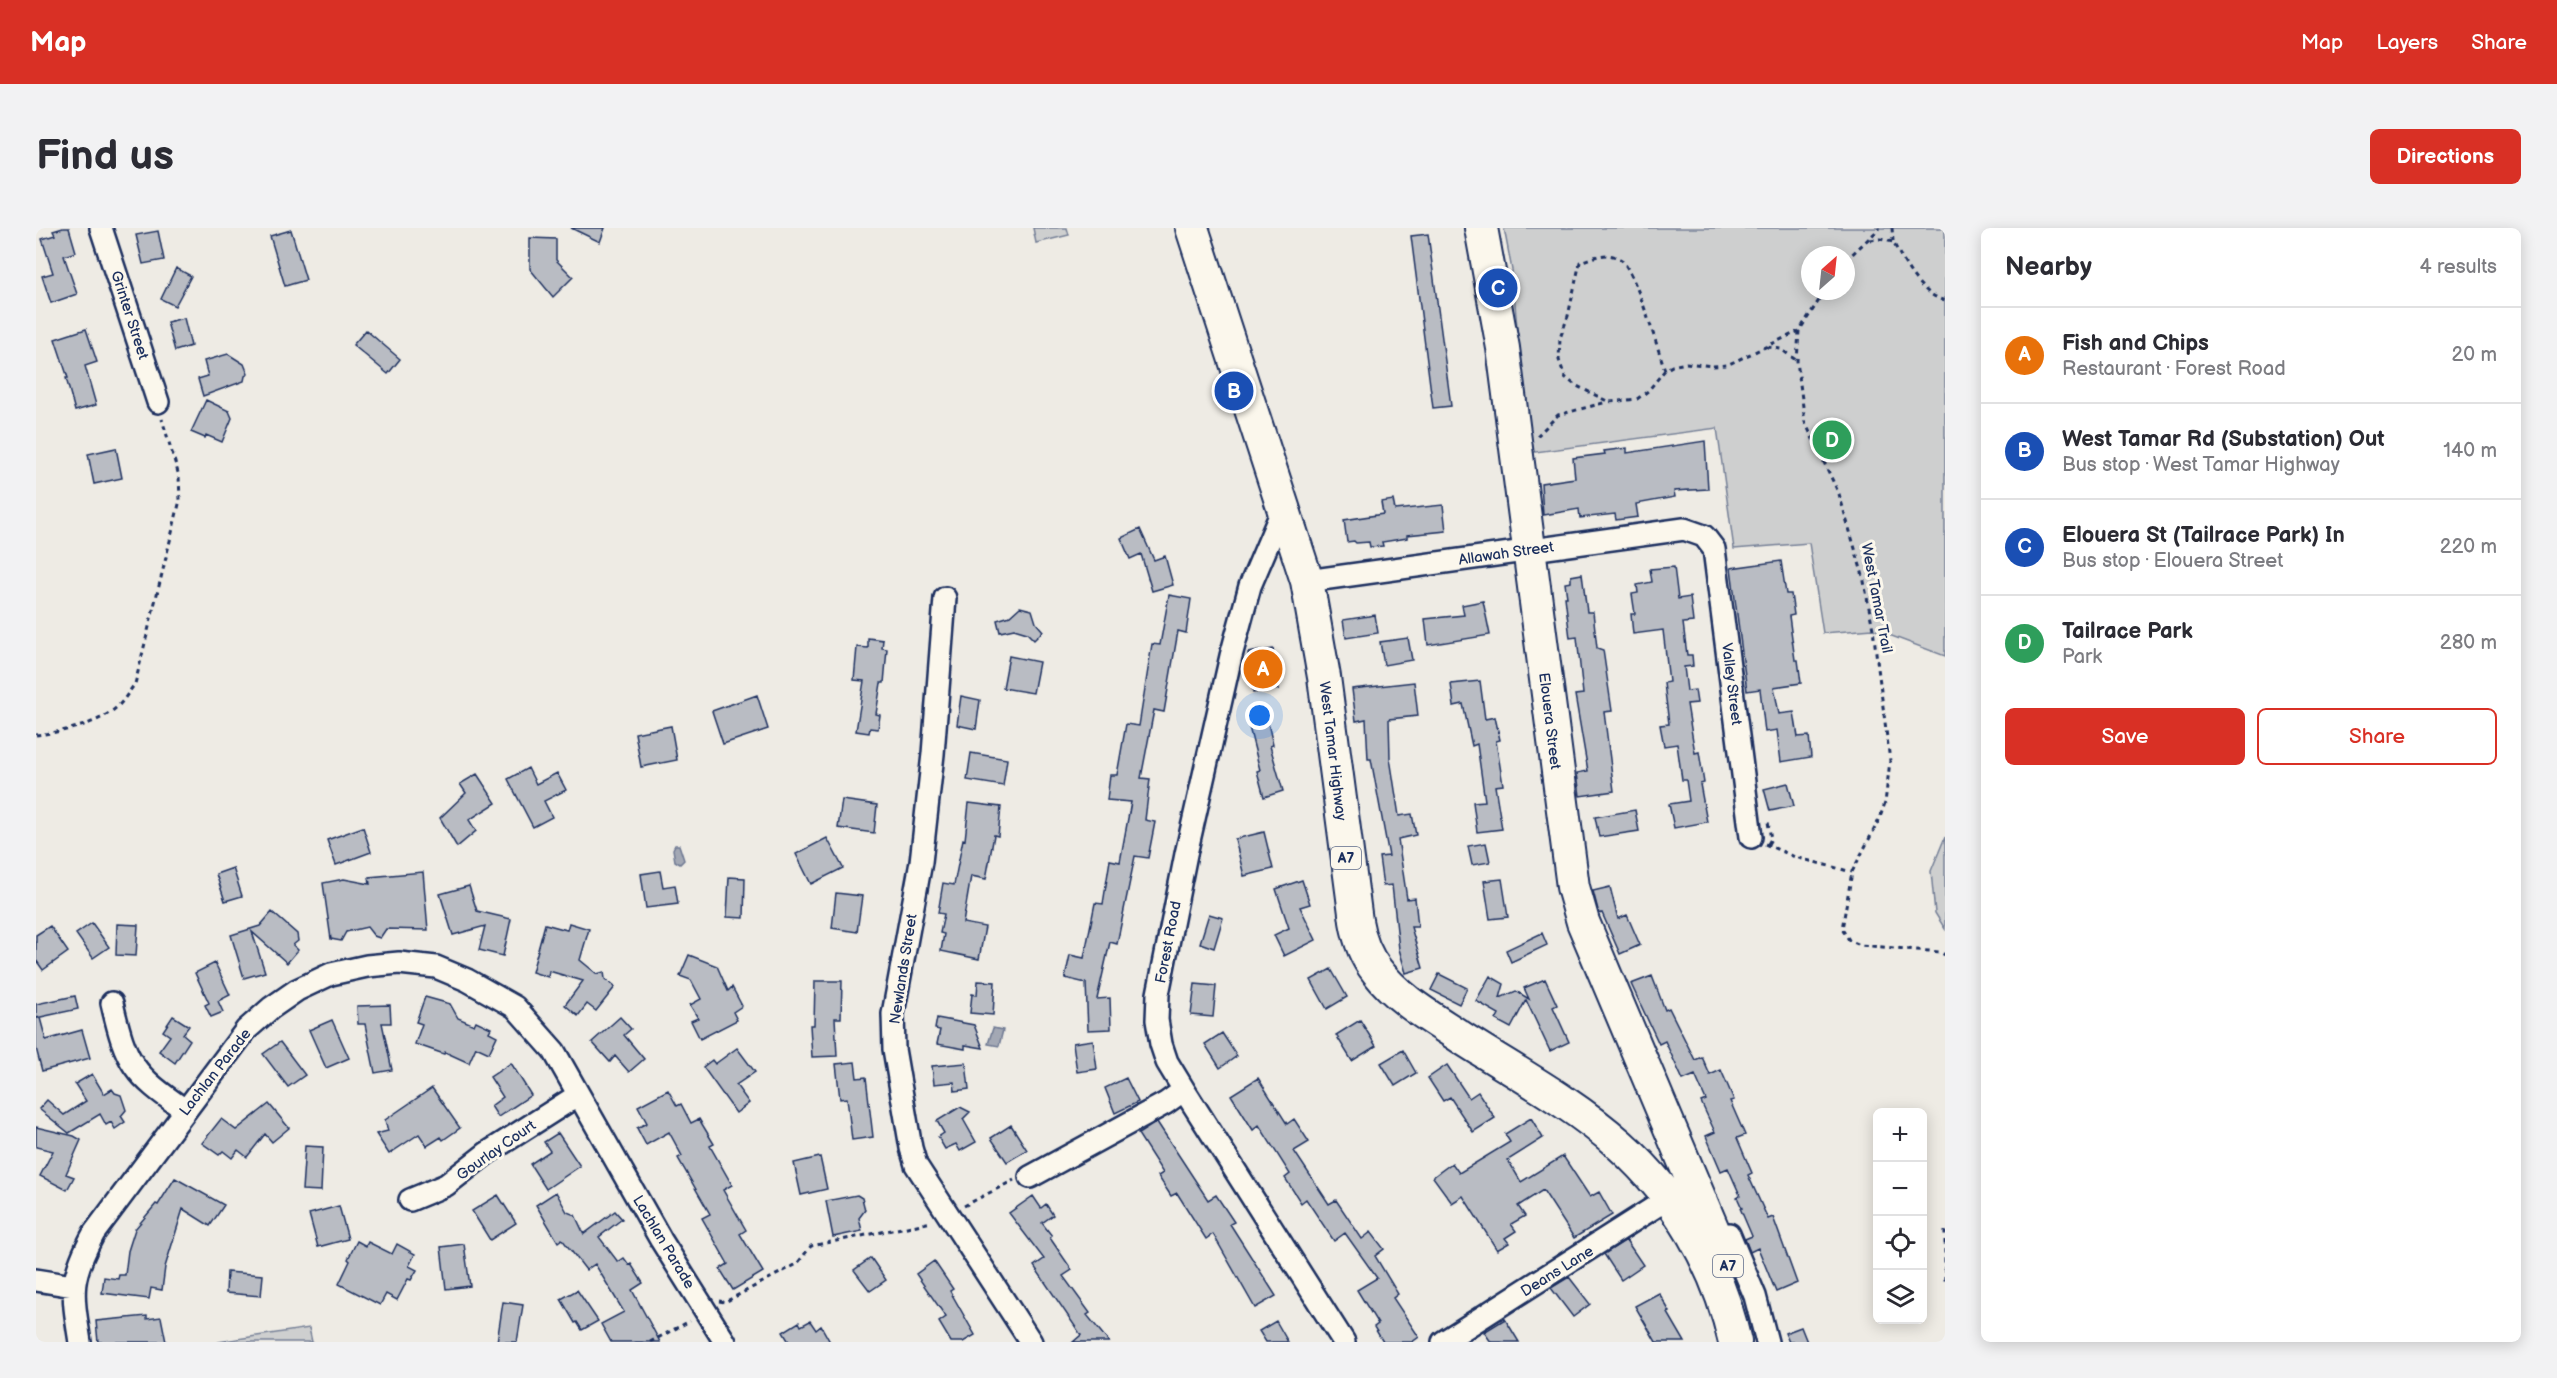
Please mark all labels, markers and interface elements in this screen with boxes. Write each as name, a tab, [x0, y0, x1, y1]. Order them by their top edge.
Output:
text: Map	[30, 26, 86, 59]
text: Map	[2301, 30, 2343, 55]
text: Layers	[2376, 30, 2438, 55]
text: Share	[2471, 30, 2527, 55]
button: Directions	[2370, 129, 2521, 184]
text: Find us	[36, 131, 174, 182]
north arrow	[1801, 246, 1855, 300]
text: Nearby	[2005, 252, 2092, 283]
text: 4 results	[2419, 255, 2497, 279]
pin: C	[1478, 266, 1518, 310]
street label: Grinter Street	[106, 268, 153, 362]
text: Fish and Chips	[2062, 330, 2209, 357]
text: A	[2018, 343, 2031, 367]
text: 20 m	[2452, 343, 2497, 367]
text: Restaurant · Forest Road	[2062, 357, 2286, 381]
pin: B	[1214, 368, 1254, 414]
pin: D	[1812, 418, 1852, 462]
text: West Tamar Rd (Substation) Out	[2062, 426, 2385, 453]
text: B	[2017, 439, 2032, 463]
text: 140 m	[2443, 439, 2497, 463]
text: Bus stop · West Tamar Highway	[2062, 453, 2340, 477]
text: Elouera St (Tailrace Park) In	[2062, 522, 2345, 549]
text: C	[2017, 535, 2032, 559]
text: 220 m	[2440, 535, 2497, 559]
street label: Allawah Street	[1457, 537, 1555, 570]
street label: West Tamar Trail	[1857, 541, 1897, 655]
text: Bus stop · Elouera Street	[2062, 549, 2283, 573]
text: Tailrace Park	[2062, 618, 2193, 645]
text: D	[2018, 631, 2031, 655]
text: 280 m	[2440, 631, 2497, 655]
street label: Valley Street	[1717, 642, 1746, 727]
text: Park	[2062, 645, 2102, 669]
pin: A	[1244, 646, 1282, 692]
street label: Elouera Street	[1534, 672, 1565, 771]
street label: West Tamar Highway	[1315, 680, 1351, 822]
your location	[1245, 701, 1274, 730]
button: Save	[2005, 708, 2245, 765]
button: Share	[2257, 708, 2497, 765]
road number: A7	[1331, 847, 1361, 869]
street label: Forest Road	[1151, 899, 1186, 985]
street label: Newlands Street	[885, 912, 922, 1026]
street label: Lachlan Parade	[175, 1025, 255, 1120]
map controls	[1873, 1108, 1927, 1324]
button: +	[1873, 1108, 1927, 1162]
street label: Gourlay Court	[453, 1116, 540, 1185]
button: −	[1873, 1162, 1927, 1216]
street label: Lachlan Parade	[628, 1192, 699, 1292]
button: locate	[1873, 1216, 1927, 1270]
street label: Deans Lane	[1517, 1242, 1597, 1301]
road number: A7	[1713, 1255, 1743, 1277]
button: layers	[1873, 1270, 1927, 1324]

